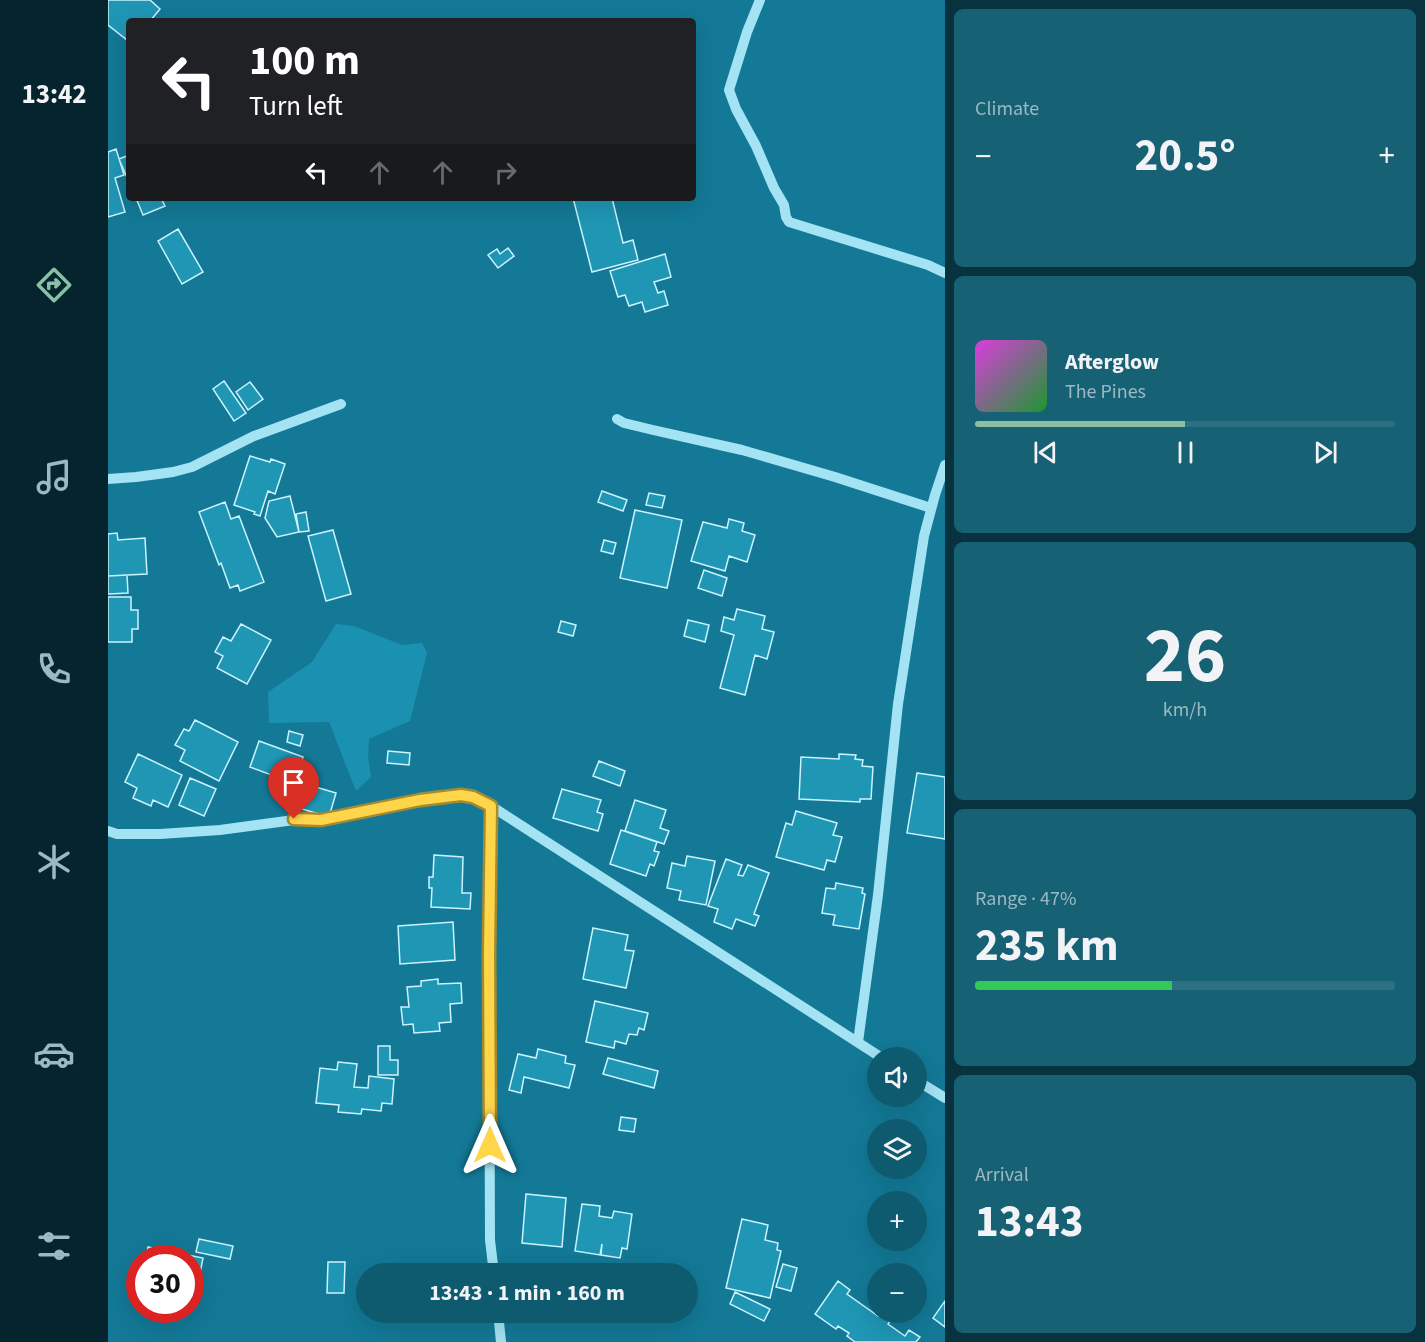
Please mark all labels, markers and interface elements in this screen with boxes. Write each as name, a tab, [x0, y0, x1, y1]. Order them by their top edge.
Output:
text: 100 m	[249, 31, 360, 91]
icon: left	[150, 42, 228, 120]
text: 13:42	[21, 75, 87, 114]
text: Turn left	[249, 87, 343, 126]
text: Climate	[975, 95, 1039, 123]
text: 20.5°	[1134, 124, 1236, 188]
text: −	[975, 133, 991, 180]
text: +	[1379, 133, 1395, 180]
icon: left	[300, 156, 333, 189]
icon: ahead	[363, 156, 396, 189]
icon: ahead	[426, 156, 459, 189]
icon: right	[489, 156, 522, 189]
icon: directions	[33, 264, 75, 306]
text: Afterglow	[1065, 346, 1159, 378]
text: The Pines	[1065, 378, 1146, 406]
icon: previous	[1029, 436, 1062, 469]
icon: pause	[1169, 436, 1202, 469]
icon: next	[1309, 436, 1342, 469]
icon: music	[33, 456, 75, 498]
text: 26	[1144, 601, 1226, 712]
icon: phone	[33, 648, 75, 690]
text: km/h	[1163, 696, 1207, 724]
pin	[268, 757, 319, 819]
icon: arrive	[277, 766, 310, 799]
icon: climate	[33, 841, 75, 883]
text: Range · 47%	[975, 885, 1076, 913]
text: 235 km	[975, 914, 1119, 978]
icon: car	[33, 1033, 75, 1075]
map controls	[867, 1047, 927, 1323]
button: sound	[867, 1047, 927, 1107]
position arrow	[458, 1113, 522, 1177]
button: layers	[867, 1119, 927, 1179]
text: Arrival	[975, 1161, 1029, 1189]
text: 13:43	[975, 1190, 1084, 1254]
button: +	[867, 1191, 927, 1251]
icon: filters	[33, 1225, 75, 1267]
speed limit sign: 30	[126, 1245, 204, 1323]
button: −	[867, 1263, 927, 1323]
text: 13:43 · 1 min · 160 m	[429, 1277, 625, 1309]

